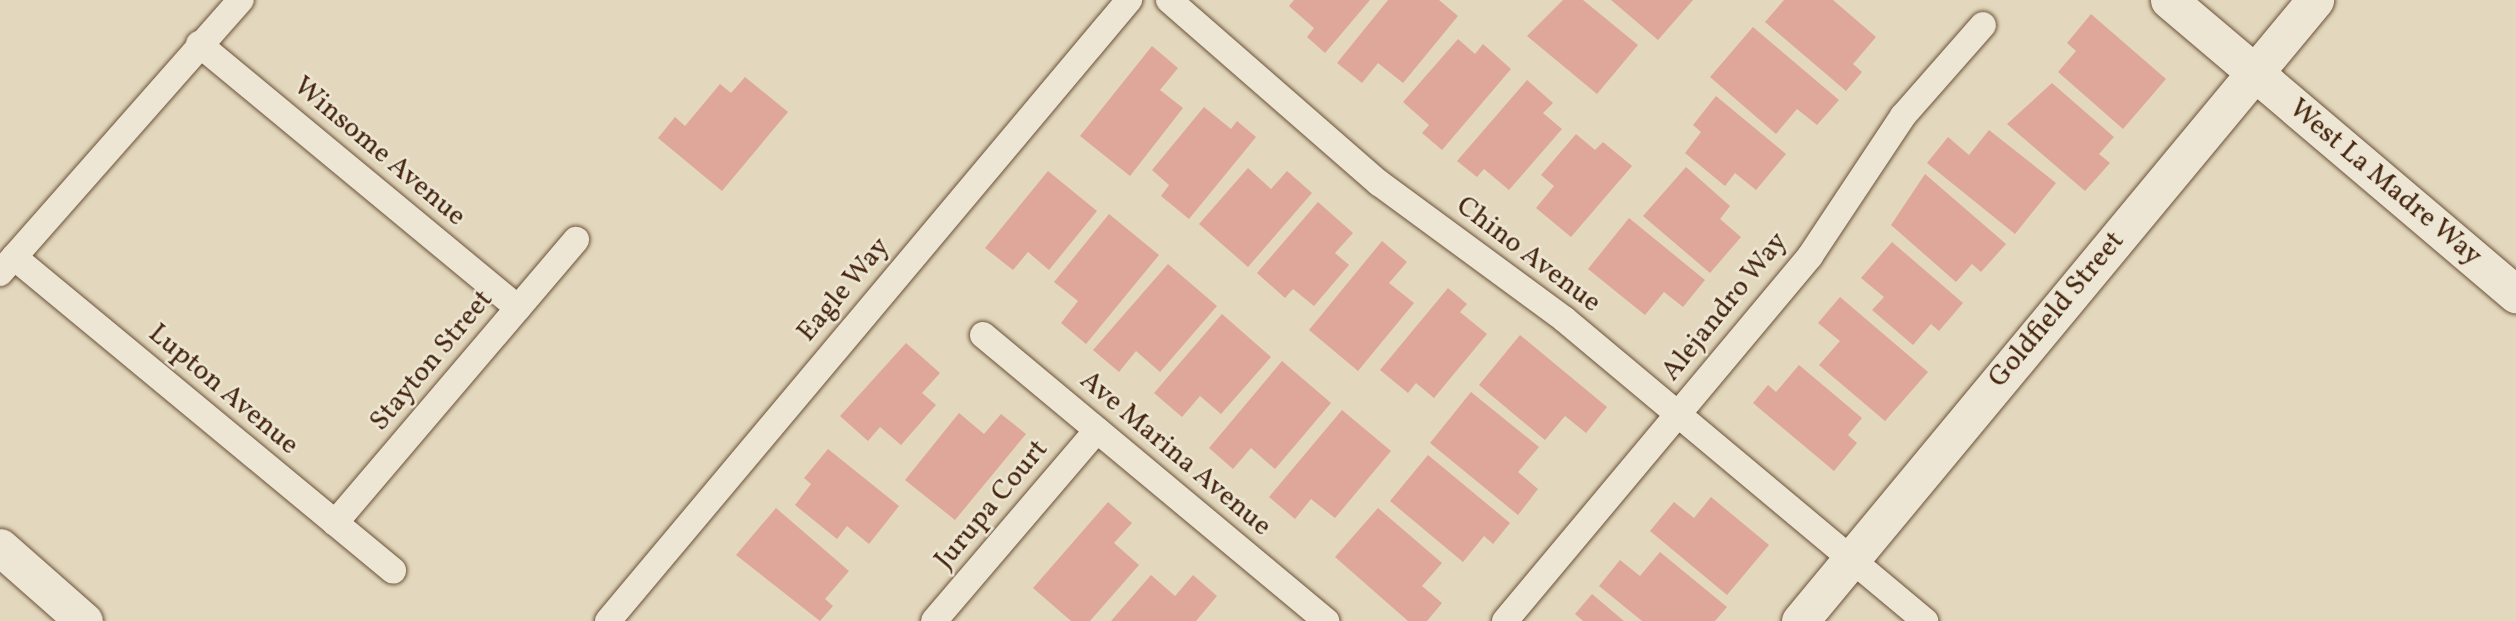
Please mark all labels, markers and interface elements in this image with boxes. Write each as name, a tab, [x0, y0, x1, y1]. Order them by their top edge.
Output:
street label: Winsome Avenue	[286, 70, 472, 234]
street label: West La Madre Way	[2281, 92, 2489, 274]
street label: Chino Avenue	[1449, 190, 1607, 320]
street label: Goldfield Street	[1982, 225, 2132, 395]
street label: Alejandro Way	[1655, 226, 1795, 388]
street label: Eagle Way	[790, 231, 898, 349]
street label: Stayton Street	[363, 284, 501, 438]
street label: Lupton Avenue	[141, 317, 305, 463]
street label: Ave Marina Avenue	[1072, 364, 1278, 544]
street label: Jurupa Court	[928, 433, 1056, 577]

